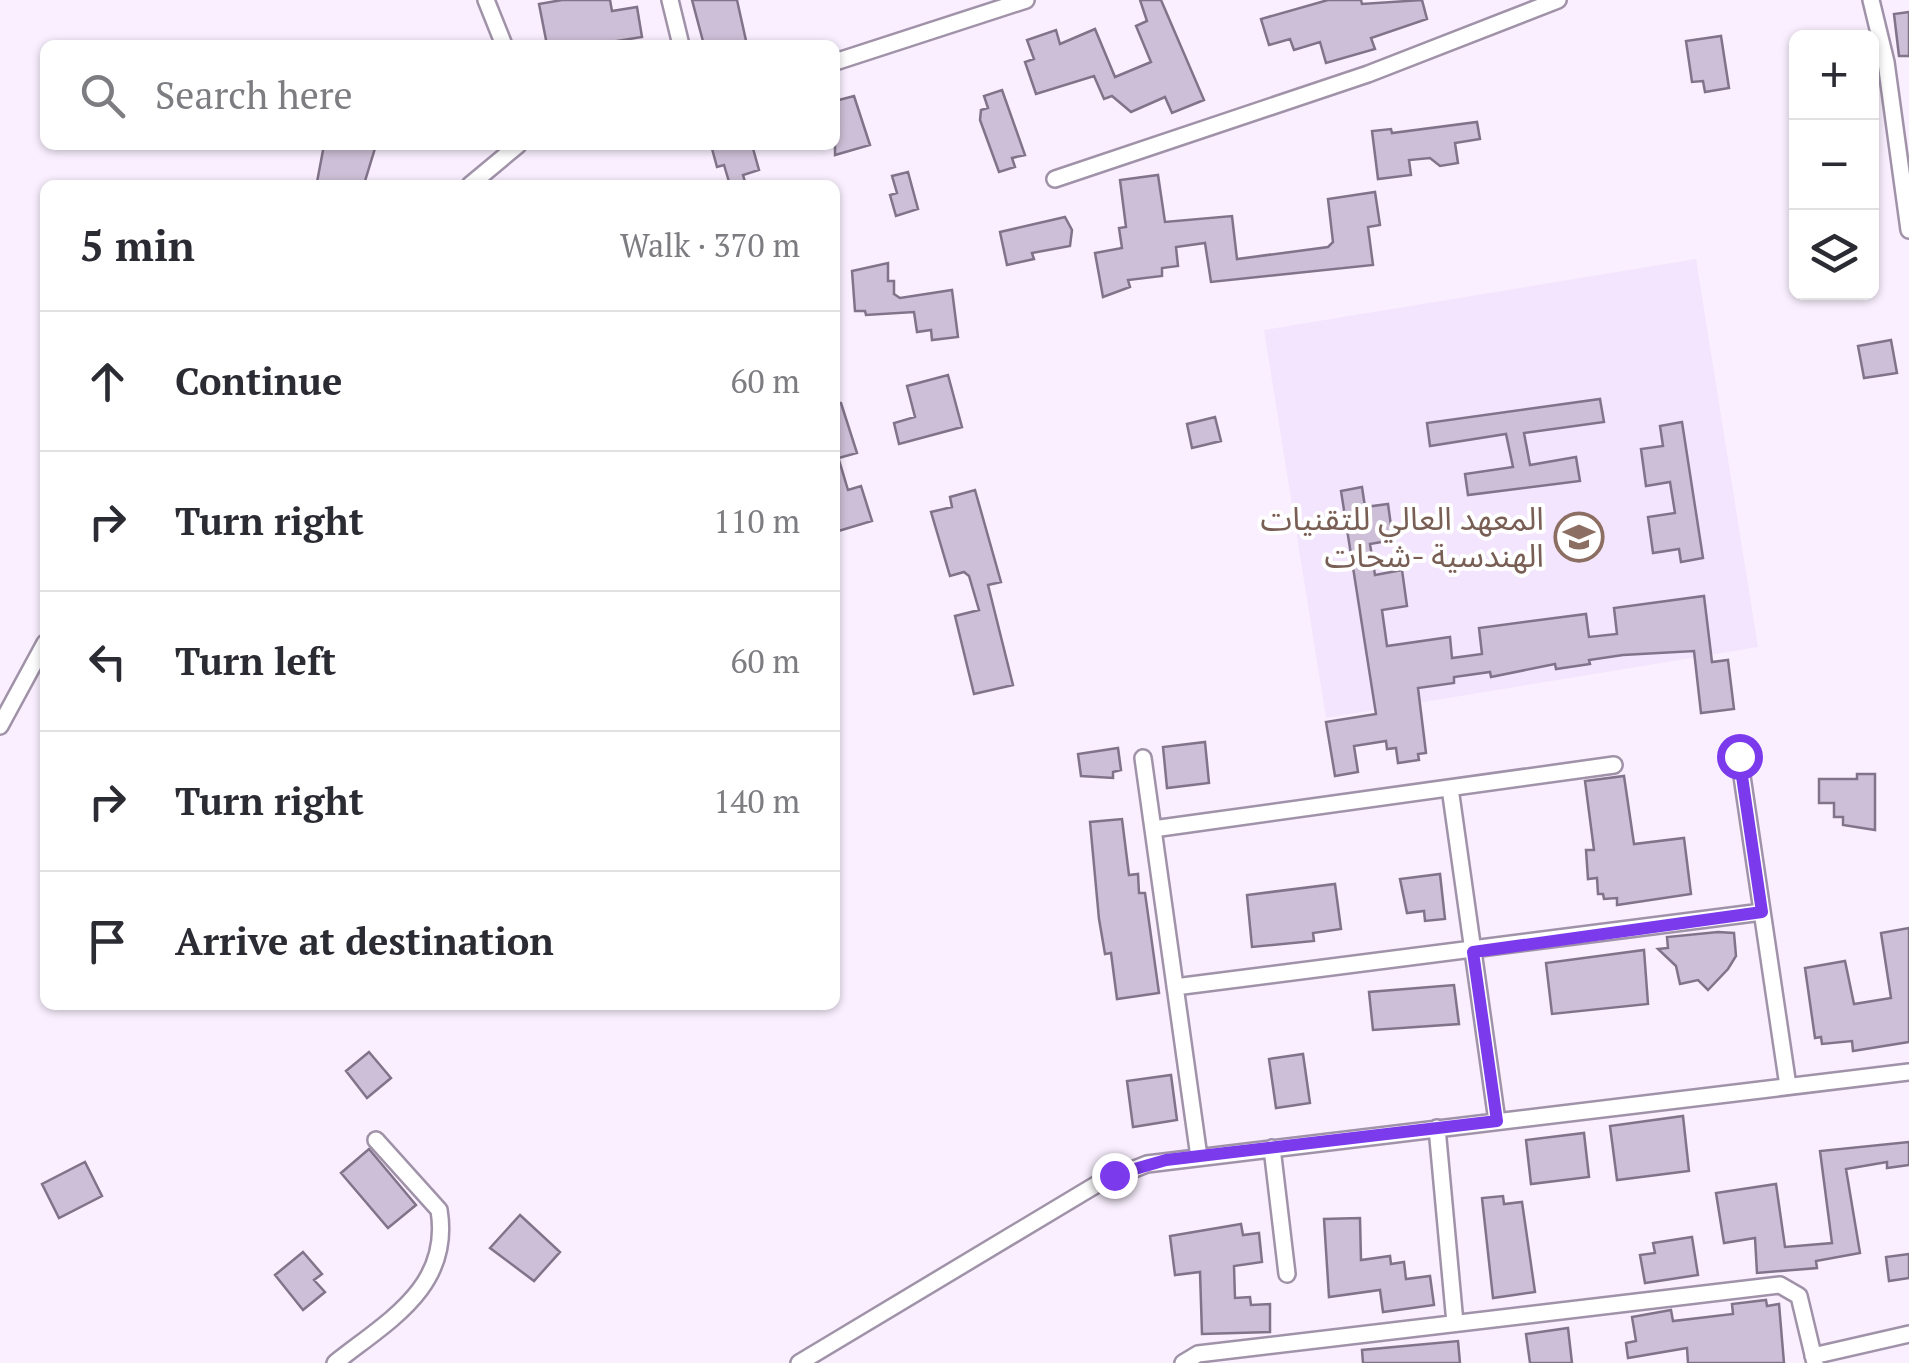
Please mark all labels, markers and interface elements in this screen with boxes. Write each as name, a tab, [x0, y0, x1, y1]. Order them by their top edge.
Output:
map controls	[1789, 30, 1879, 300]
button: +	[1789, 30, 1879, 120]
search box	[40, 40, 840, 150]
icon: search	[75, 68, 130, 123]
text: Search here	[155, 70, 353, 120]
button: −	[1789, 120, 1879, 210]
button: layers	[1789, 210, 1879, 300]
text: 5 min	[80, 217, 195, 273]
text: Walk · 370 m	[620, 224, 800, 266]
icon: ahead	[80, 354, 135, 409]
text: Continue	[175, 356, 342, 406]
text: 60 m	[730, 360, 800, 402]
icon: right	[80, 494, 135, 549]
text: Turn right	[175, 496, 364, 546]
place label: المعهد العالي للتقنيات الهندسية -شحات	[1261, 497, 1544, 576]
text: 110 m	[713, 500, 800, 542]
school or university icon: المعهد العالي للتقنيات الهندسية -شحات	[1553, 511, 1605, 563]
icon: left	[80, 634, 135, 689]
text: Turn left	[175, 636, 336, 686]
text: 60 m	[730, 640, 800, 682]
route start	[1717, 734, 1763, 780]
icon: right	[80, 774, 135, 829]
text: Turn right	[175, 776, 364, 826]
text: 140 m	[713, 780, 800, 822]
icon: arrive	[80, 914, 135, 969]
text: Arrive at destination	[175, 916, 554, 966]
route end	[1092, 1153, 1138, 1199]

